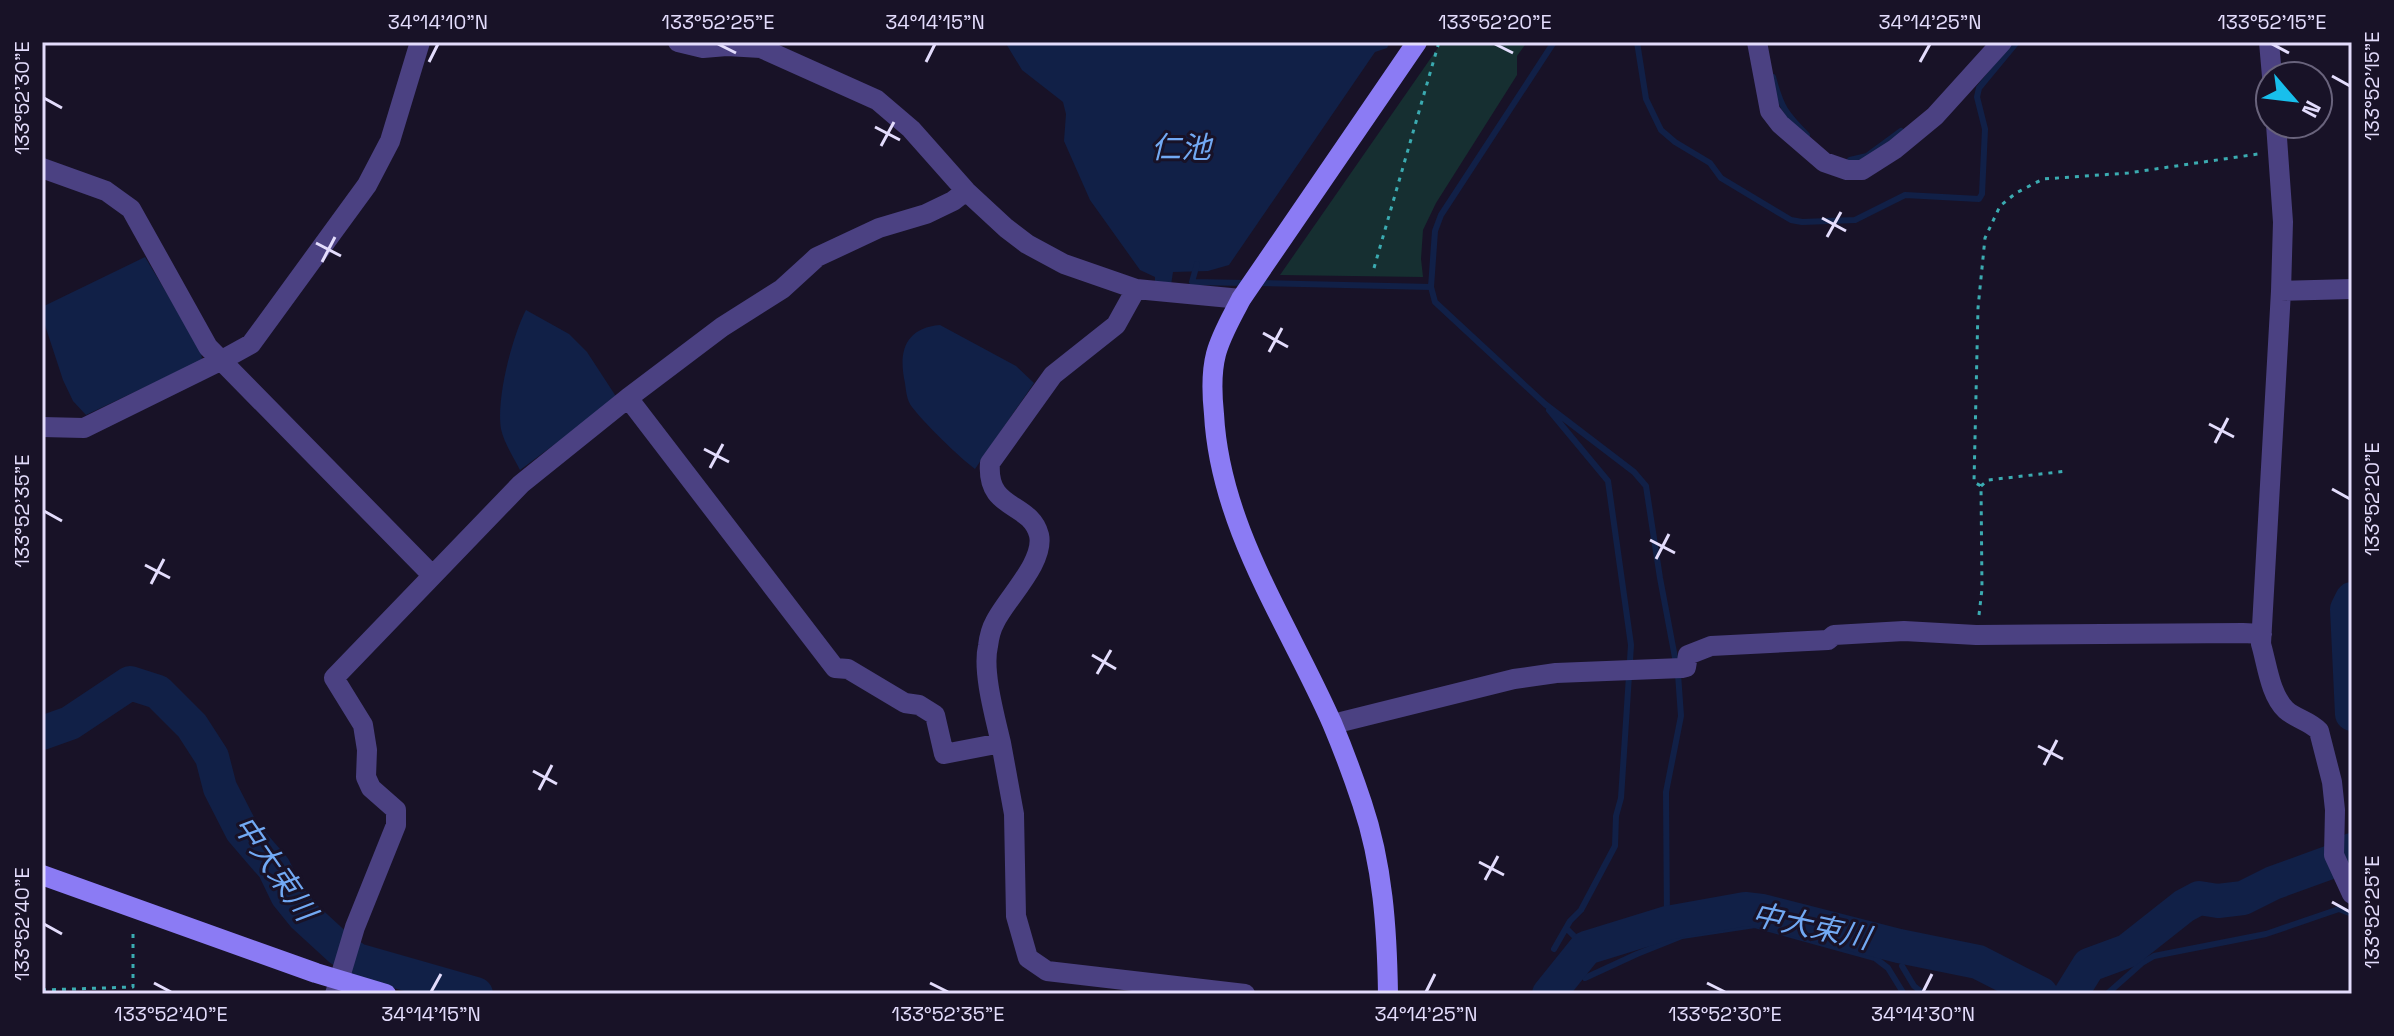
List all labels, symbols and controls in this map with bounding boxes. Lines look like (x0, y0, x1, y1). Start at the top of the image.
text: 34°14'10"N (388, 9, 488, 35)
text: 133°52'25"E (662, 9, 774, 35)
text: 34°14'15"N (885, 9, 985, 35)
text: 133°52'20"E (1438, 9, 1552, 35)
text: 34°14'25"N (1878, 9, 1982, 35)
text: 133°52'15"E (2217, 9, 2327, 35)
text: 133°52'15"E (2359, 31, 2385, 141)
text: 133°52'30"E (9, 41, 35, 155)
north arrow (2254, 60, 2334, 140)
text: N (2296, 96, 2327, 122)
water label: 仁池 (1151, 128, 1214, 167)
text: 133°52'20"E (2359, 442, 2385, 556)
text: 133°52'35"E (9, 455, 35, 567)
water label: 中大束川 (225, 808, 327, 931)
text: 133°52'25"E (2359, 856, 2385, 968)
text: 133°52'40"E (9, 867, 35, 981)
water label: 中大束川 (1748, 894, 1877, 958)
text: 133°52'40"E (114, 1001, 228, 1027)
text: 34°14'15"N (381, 1001, 481, 1027)
text: 133°52'35"E (892, 1001, 1004, 1027)
text: 34°14'25"N (1374, 1001, 1478, 1027)
text: 133°52'30"E (1668, 1001, 1782, 1027)
text: 34°14'30"N (1871, 1001, 1975, 1027)

